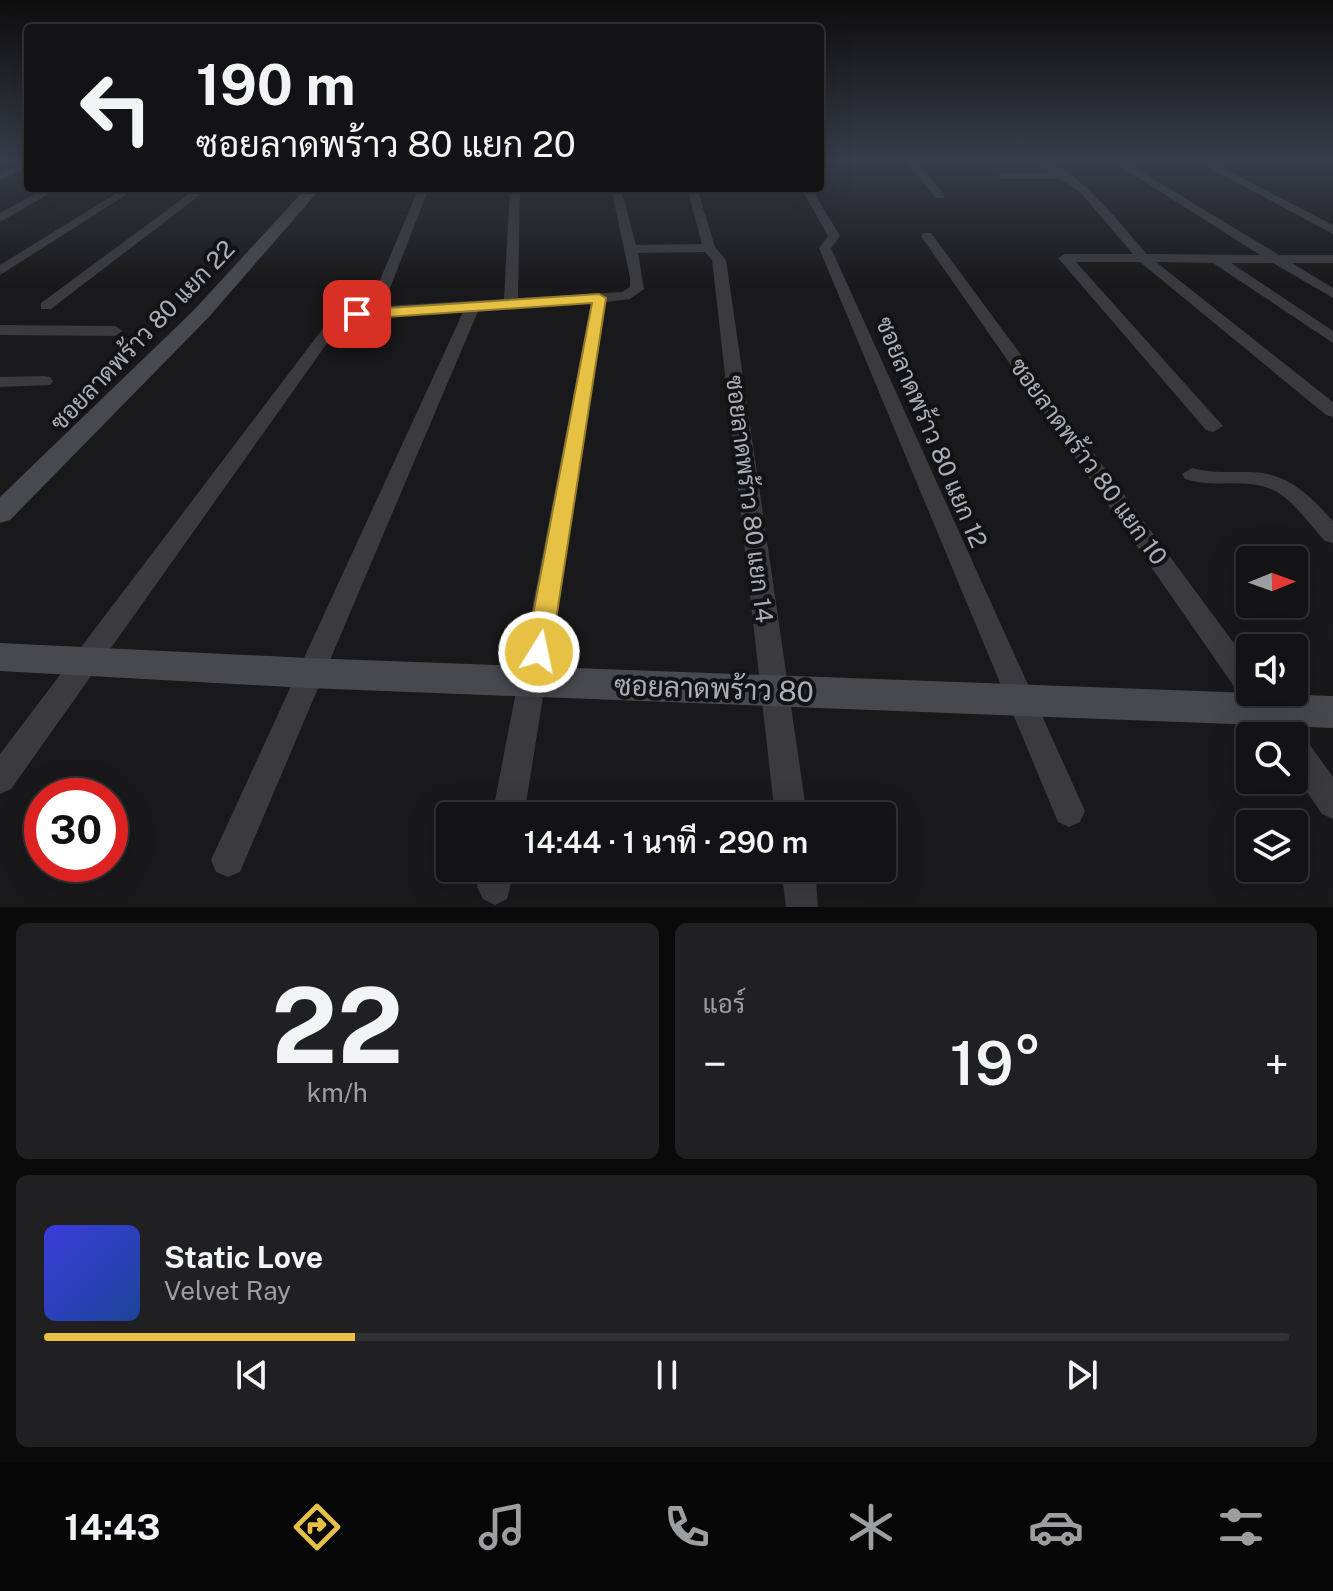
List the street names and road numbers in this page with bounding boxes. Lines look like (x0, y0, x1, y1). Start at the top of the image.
street label: ซอยลาดพร้าว 80 แยก 22 (44, 234, 240, 436)
street label: ซอยลาดพร้าว 80 แยก 12 (871, 312, 993, 552)
street label: ซอยลาดพร้าว 80 แยก 10 (1005, 352, 1173, 570)
street label: ซอยลาดพร้าว 80 แยก 14 (721, 374, 779, 624)
street label: ซอยลาดพร้าว 80 (614, 667, 814, 708)

